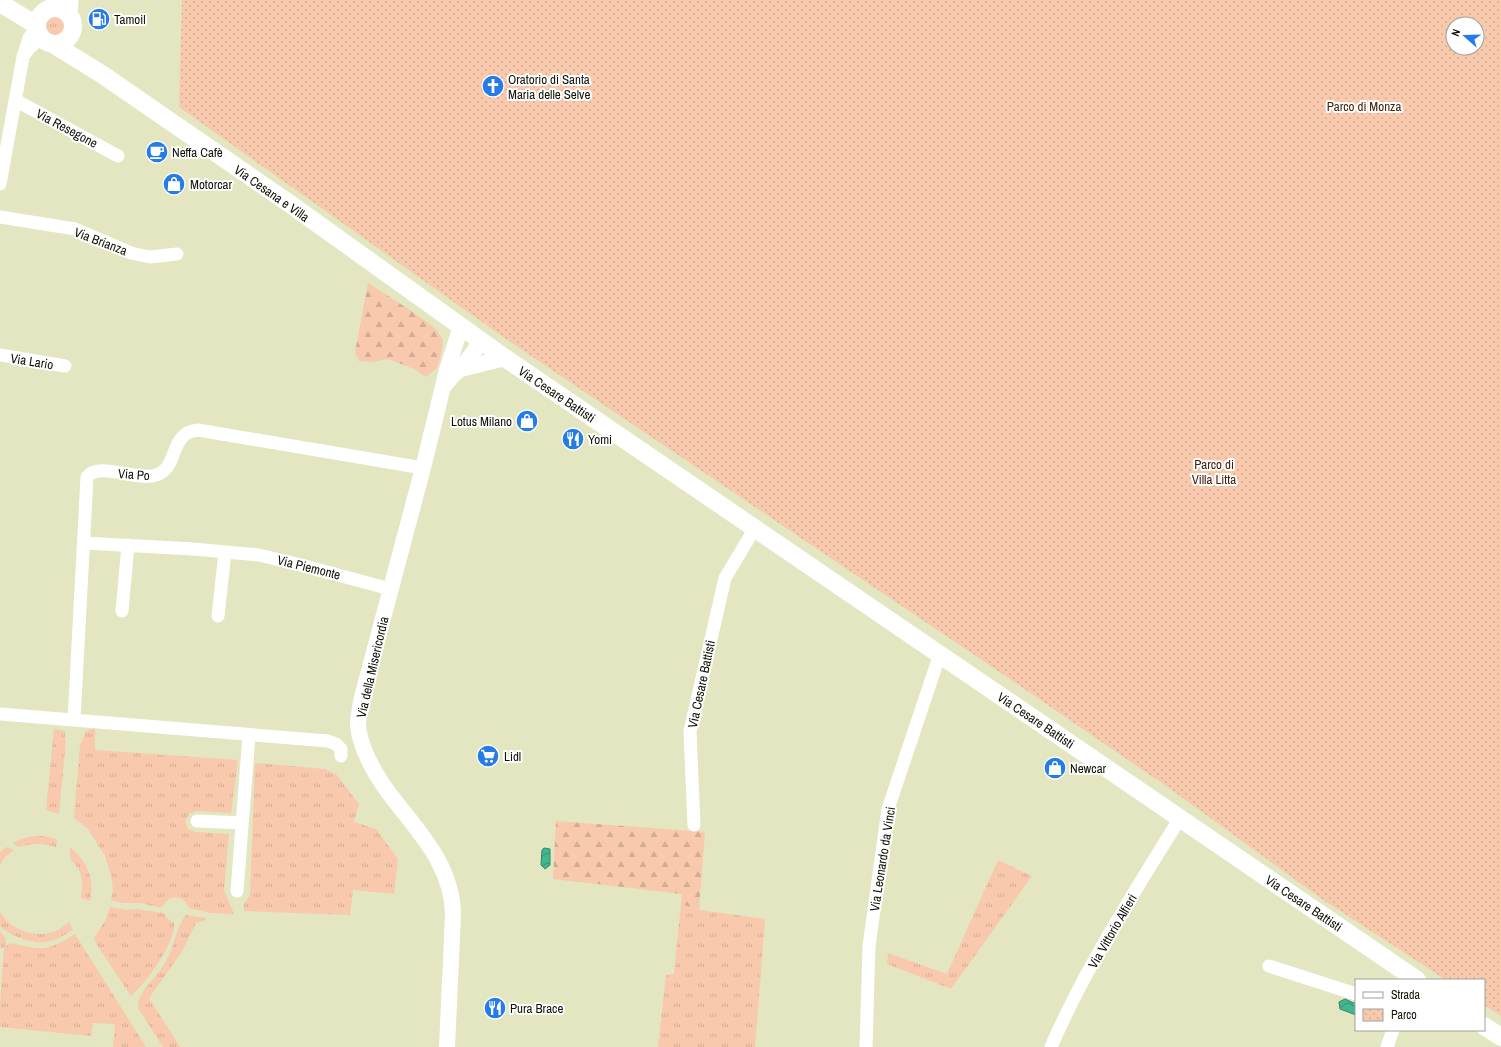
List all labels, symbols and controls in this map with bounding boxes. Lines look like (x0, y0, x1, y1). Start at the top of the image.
fuel station icon: Tamoil (86, 6, 112, 32)
place label: Tamoil (114, 11, 146, 28)
north arrow (1445, 16, 1485, 56)
text: N (1448, 27, 1463, 38)
place label: Oratorio di Santa Maria delle Selve (508, 71, 590, 103)
church icon: Oratorio di Santa Maria delle Selve (480, 73, 506, 99)
park label: Parco di Monza (1327, 98, 1401, 115)
street label: Via Resegone (33, 105, 101, 152)
cafe icon: Neffa Cafè (144, 139, 170, 165)
place label: Neffa Cafè (172, 144, 223, 161)
street label: Via Cesana e Villa (231, 161, 313, 226)
shop icon: Motorcar (161, 171, 187, 197)
place label: Motorcar (190, 176, 233, 193)
street label: Via Brianza (72, 224, 130, 259)
street label: Via Lario (9, 350, 55, 373)
street label: Via Cesare Battisti (515, 362, 599, 426)
shop icon: Lotus Milano (514, 408, 540, 434)
place label: Lotus Milano (451, 413, 512, 430)
restaurant icon: Yomi (560, 426, 586, 452)
place label: Yomi (588, 431, 612, 448)
park label: Parco di Villa Litta (1192, 456, 1236, 488)
street label: Via Po (117, 465, 151, 484)
street label: Via Piemonte (276, 551, 342, 584)
street label: Via della Misericordia (353, 615, 392, 719)
street label: Via Cesare Battisti (684, 639, 719, 730)
street label: Via Cesare Battisti (994, 688, 1078, 752)
supermarket icon: Lidl (475, 743, 501, 769)
place label: Lidl (504, 748, 521, 765)
shop icon: Newcar (1042, 755, 1068, 781)
place label: Newcar (1070, 760, 1107, 777)
street label: Via Leonardo da Vinci (866, 806, 899, 913)
street label: Via Cesare Battisti (1262, 871, 1346, 935)
street label: Via Vittorio Alfieri (1084, 891, 1141, 972)
legend (1355, 979, 1485, 1031)
text: Strada (1391, 987, 1421, 1003)
restaurant icon: Pura Brace (482, 995, 508, 1021)
place label: Pura Brace (510, 1000, 563, 1017)
text: Parco (1391, 1007, 1417, 1023)

